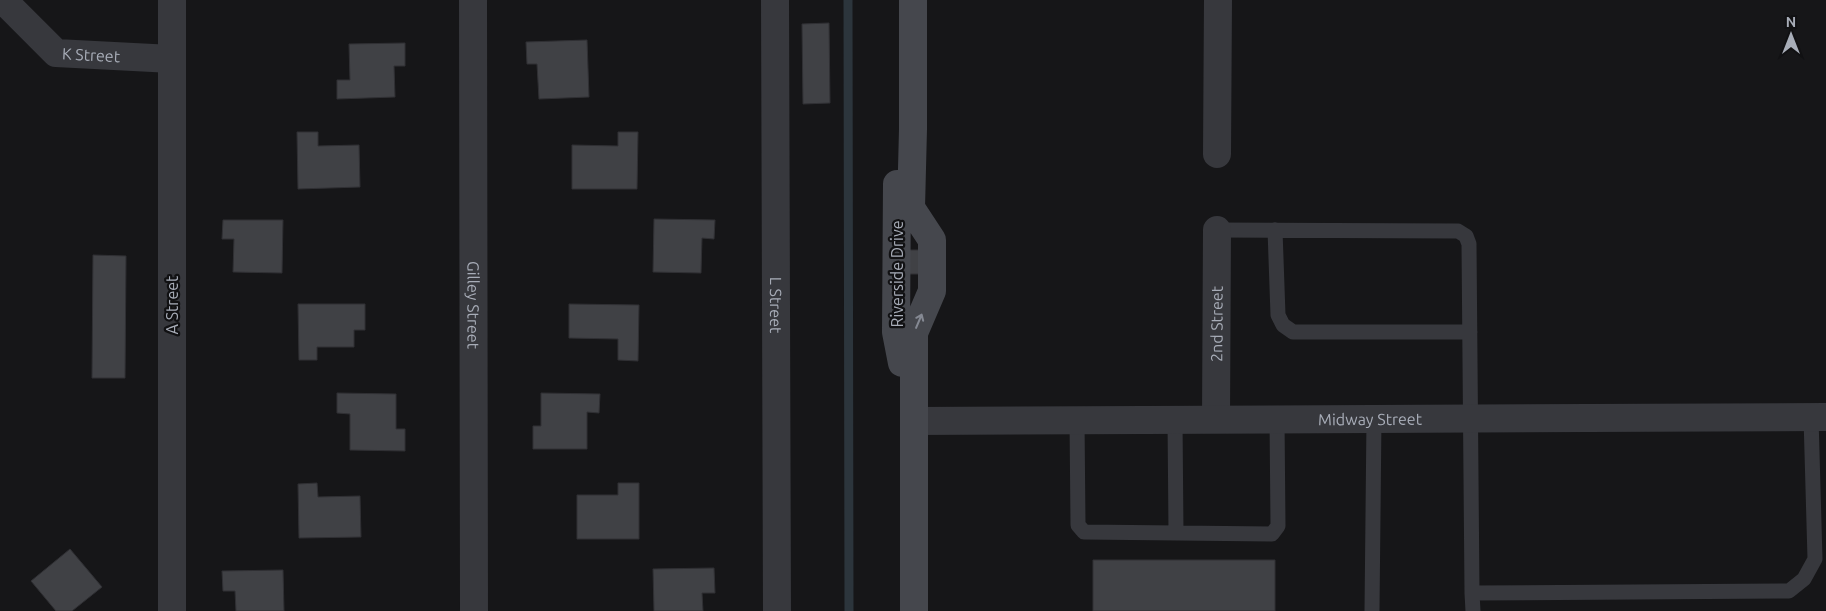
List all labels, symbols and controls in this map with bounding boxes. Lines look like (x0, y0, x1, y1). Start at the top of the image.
north arrow (1766, 10, 1816, 60)
text: N (1786, 14, 1796, 30)
street label: K Street (61, 44, 121, 65)
street label: Riverside Drive (888, 220, 906, 328)
street label: Gilley Street (464, 261, 483, 350)
street label: A Street (163, 275, 181, 334)
street label: L Street (767, 277, 785, 334)
street label: 2nd Street (1207, 285, 1226, 362)
one-way arrow (916, 313, 925, 328)
street label: Midway Street (1318, 410, 1423, 428)

